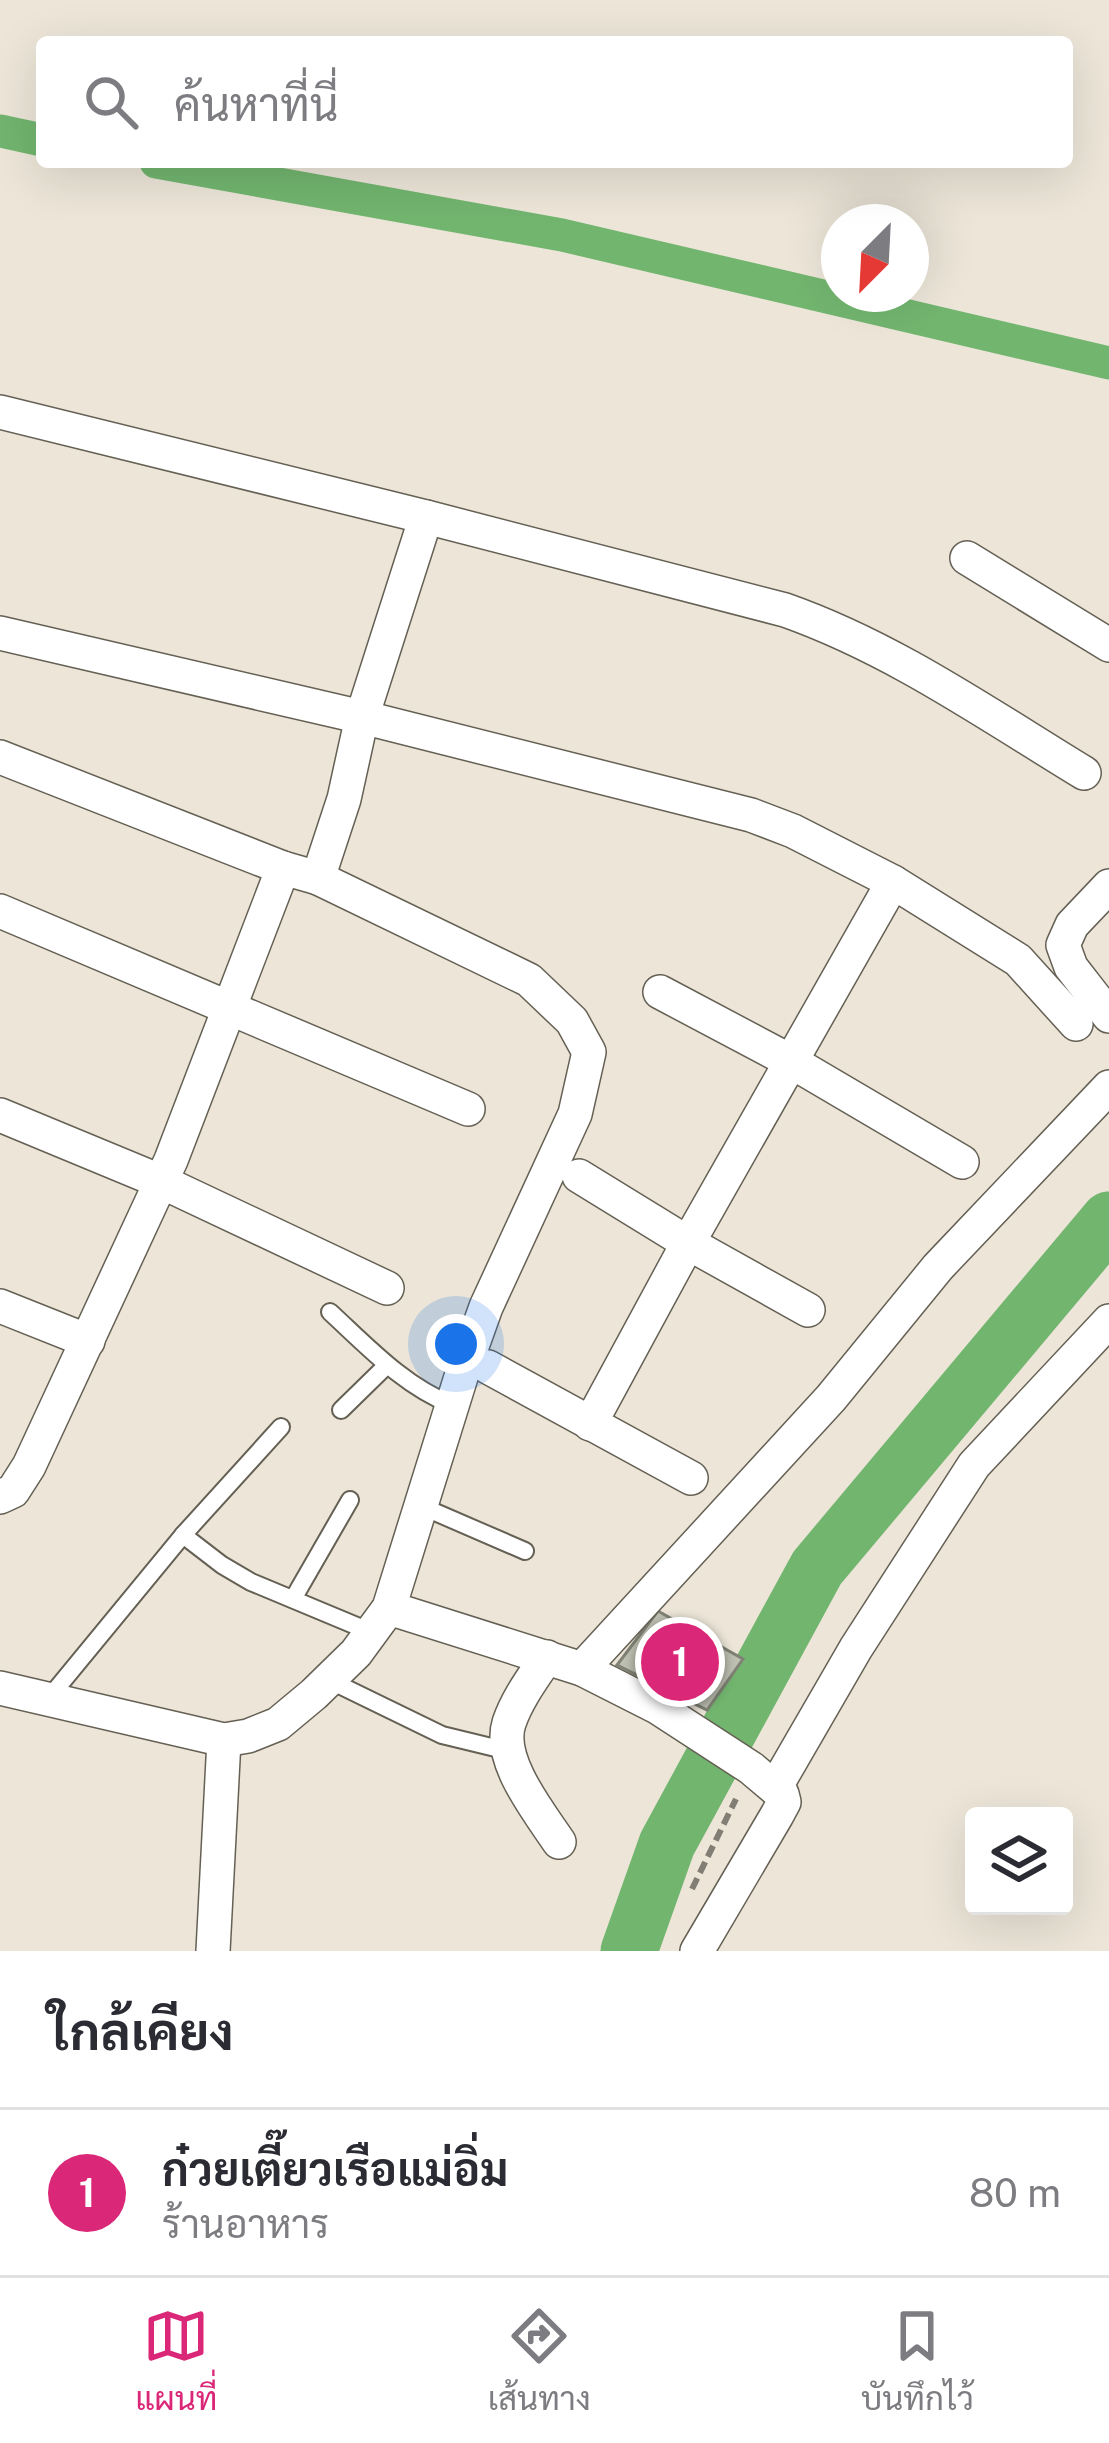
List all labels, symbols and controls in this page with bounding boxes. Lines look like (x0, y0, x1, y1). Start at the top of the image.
search box (36, 36, 1073, 168)
icon: search (78, 69, 144, 135)
text: ค้นหาที่นี่ (174, 78, 338, 131)
north arrow (821, 204, 929, 312)
your location (426, 1314, 486, 1374)
pin: 1 (641, 1617, 719, 1707)
map controls (965, 1807, 1073, 1915)
button: layers (965, 1807, 1073, 1915)
text: ใกล้เคียง (48, 2002, 234, 2061)
text: ก๋วยเตี๊ยวเรือแม่อิ่ม (162, 2143, 508, 2196)
text: 1 (79, 2170, 95, 2216)
text: 80 m (969, 2170, 1061, 2216)
text: ร้านอาหาร (162, 2201, 329, 2247)
tab: แผนที่ (135, 2303, 217, 2418)
tab: เส้นทาง (488, 2303, 591, 2418)
tab: บันทึกไว้ (861, 2303, 974, 2418)

